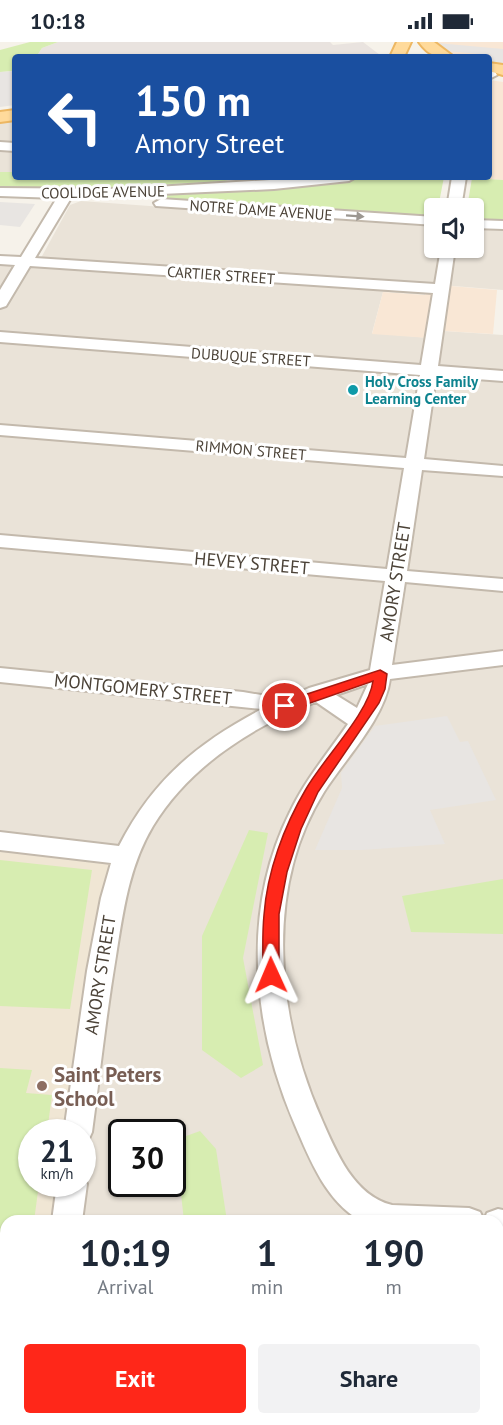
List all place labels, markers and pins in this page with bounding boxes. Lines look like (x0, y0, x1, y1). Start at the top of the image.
place label: Holy Cross Family Learning Center (365, 372, 479, 408)
marker: Holy Cross Family Learning Center (346, 383, 360, 397)
pin (259, 680, 310, 731)
place label: Saint Peters School (54, 1061, 161, 1112)
marker: Saint Peters School (35, 1079, 49, 1093)

